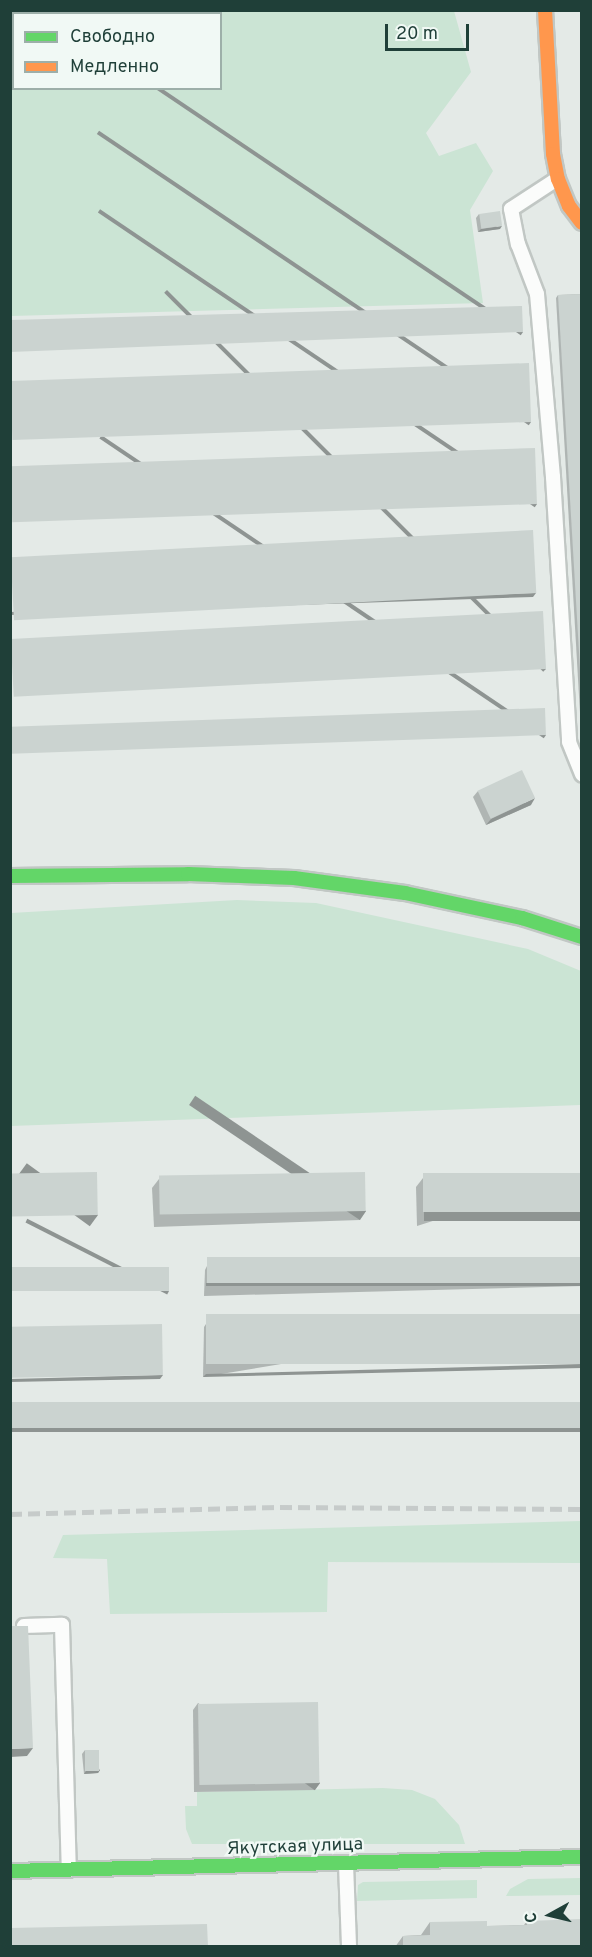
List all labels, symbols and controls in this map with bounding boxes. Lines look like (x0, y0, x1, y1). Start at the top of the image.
legend (12, 12, 222, 90)
scale bar (388, 12, 472, 50)
text: 20 m (396, 23, 438, 46)
text: Свободно (70, 26, 155, 49)
text: Медленно (70, 56, 159, 79)
street label: Якутская улица (227, 1835, 363, 1861)
north arrow (520, 1885, 580, 1945)
text: С (522, 1911, 543, 1924)

